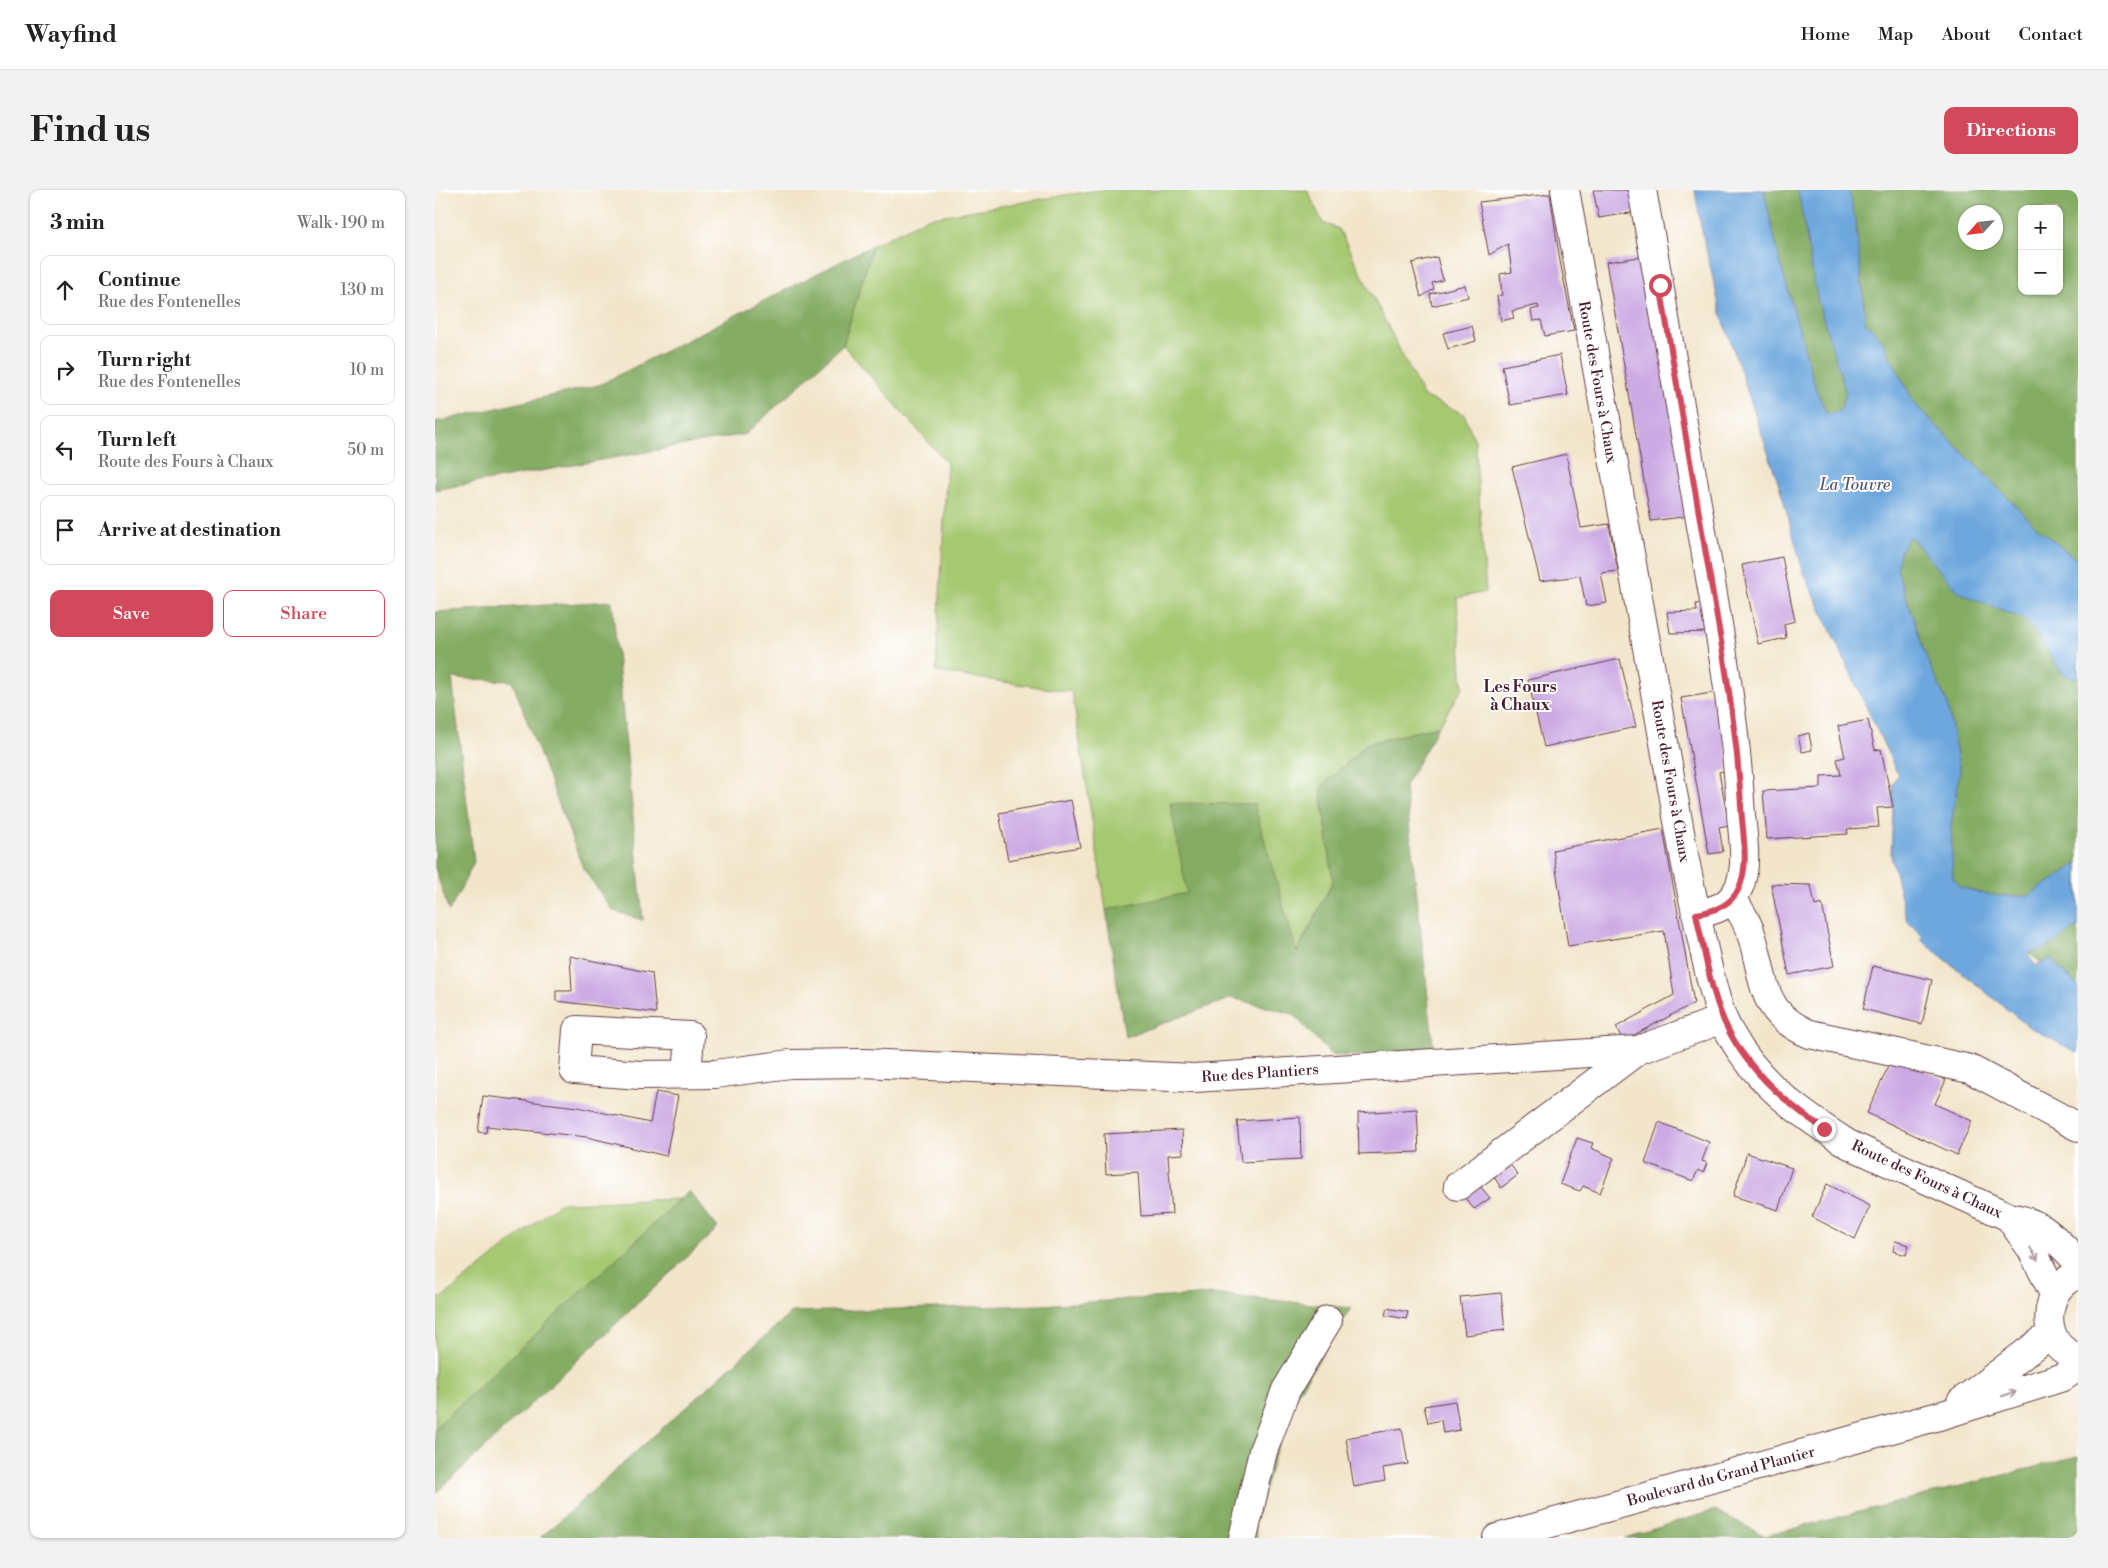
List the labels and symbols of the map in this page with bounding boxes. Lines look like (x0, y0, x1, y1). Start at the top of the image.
north arrow (1958, 205, 2003, 250)
route start (1649, 274, 1672, 297)
street label: Route des Fours à Chaux (1574, 299, 1621, 465)
water label: La Touvre (1819, 475, 1891, 495)
district label: Les Fours à Chaux (1483, 677, 1557, 715)
street label: Route des Fours à Chaux (1647, 698, 1694, 864)
street label: Rue des Plantiers (1201, 1060, 1319, 1087)
route end (1813, 1118, 1836, 1141)
street label: Route des Fours à Chaux (1848, 1136, 2006, 1223)
one-way arrow (2029, 1246, 2039, 1260)
one-way arrow (2001, 1388, 2017, 1398)
street label: Boulevard du Grand Plantier (1624, 1442, 1818, 1511)

